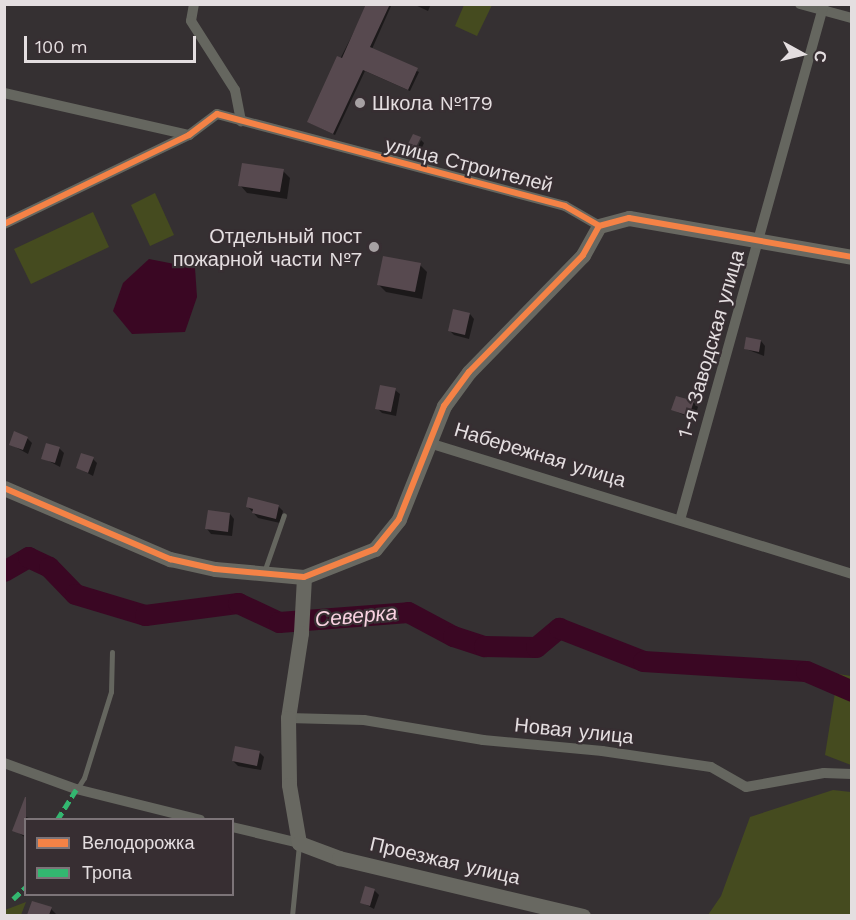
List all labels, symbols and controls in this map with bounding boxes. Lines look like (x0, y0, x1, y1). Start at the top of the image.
scale bar (27, 24, 200, 62)
north arrow (772, 24, 832, 84)
text: 100 m (35, 36, 88, 57)
text: С (810, 50, 831, 64)
place label: Школа №179 (372, 91, 493, 115)
marker: Школа №179 (353, 96, 367, 110)
street label: улица Строителей (383, 133, 555, 197)
place label: Отдельный пост пожарной части №7 (173, 224, 362, 271)
marker: Отдельный пост пожарной части №7 (367, 240, 381, 254)
street label: 1-я Заводская улица (673, 247, 749, 441)
street label: Набережная улица (451, 417, 629, 493)
water label: Северка (314, 600, 398, 632)
street label: Новая улица (513, 713, 635, 749)
legend (24, 818, 234, 896)
text: Велодорожка (82, 832, 194, 853)
street label: Проезжая улица (367, 832, 523, 890)
text: Тропа (82, 862, 132, 883)

